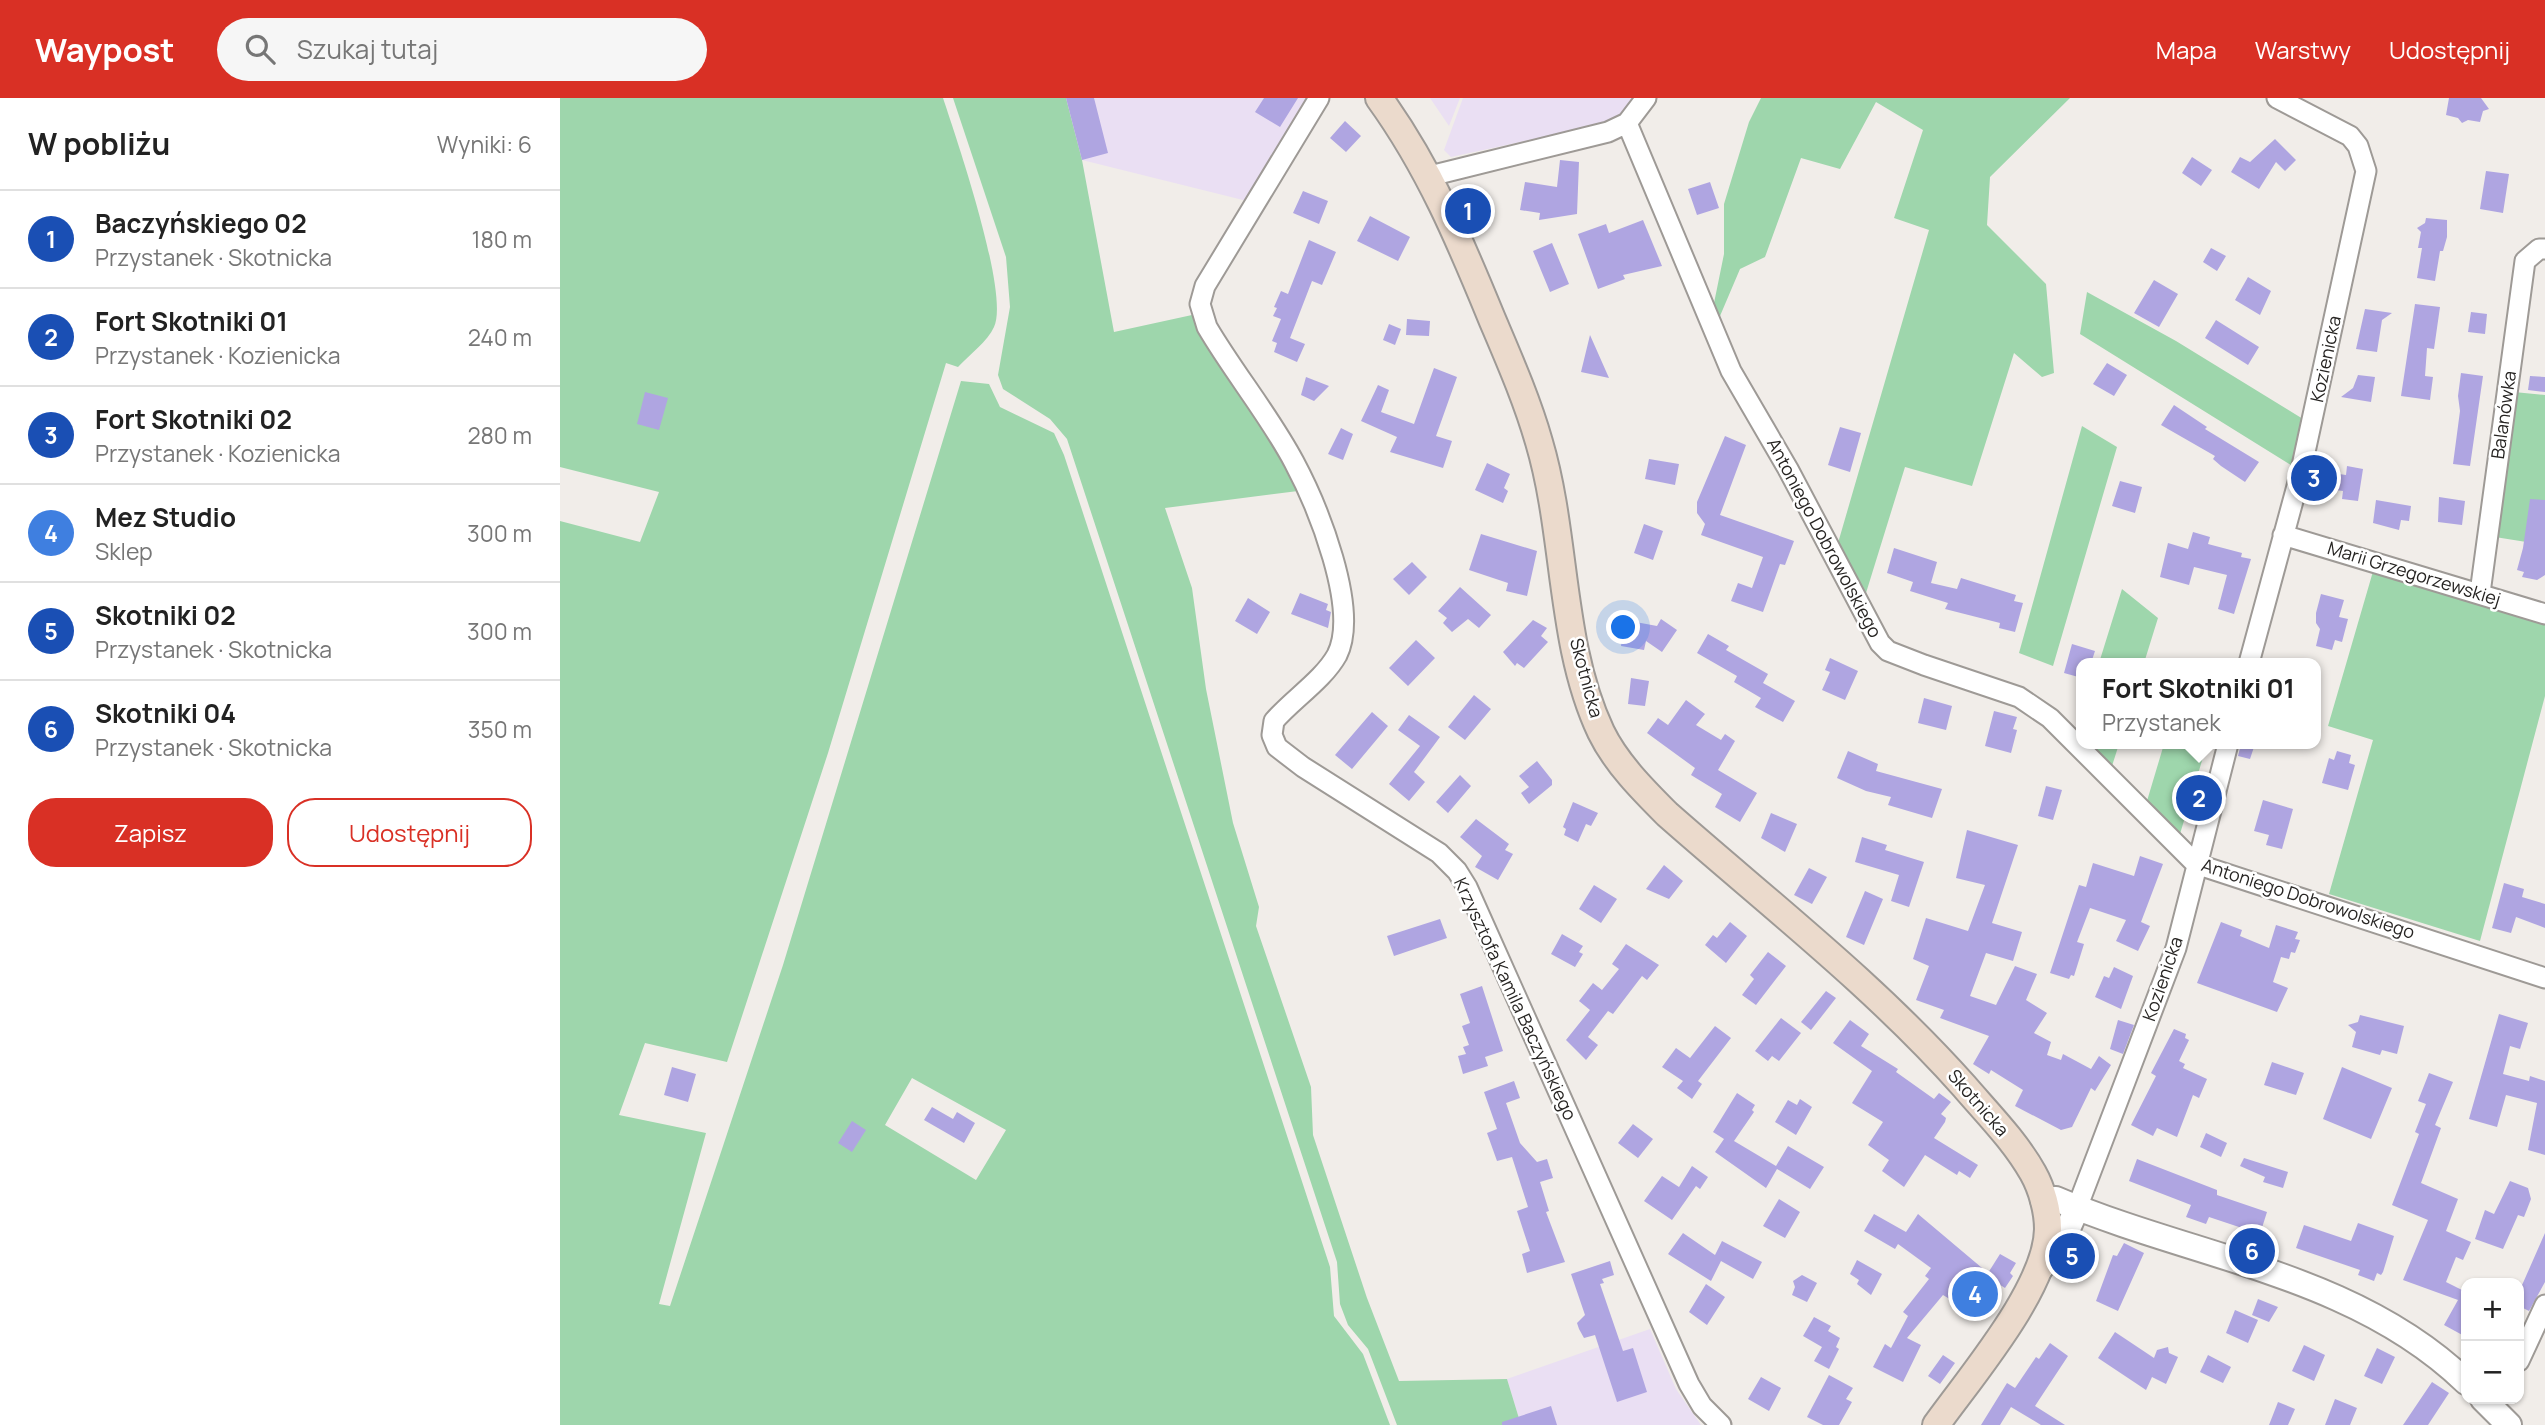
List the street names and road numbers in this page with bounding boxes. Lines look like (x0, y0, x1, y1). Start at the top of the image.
street label: Kozienicka (2304, 313, 2346, 404)
street label: Balanówka (2485, 369, 2521, 461)
street label: Antoniego Dobrowolskiego (1762, 434, 1888, 641)
street label: Marii Grzegorzewskiej (2325, 535, 2504, 611)
street label: Skotnicka (1565, 635, 1609, 720)
street label: Antoniego Dobrowolskiego (2199, 852, 2418, 944)
street label: Krzysztofa Kamila Baczyńskiego (1449, 873, 1583, 1124)
street label: Kozienicka (2136, 933, 2188, 1024)
street label: Skotnicka (1943, 1064, 2015, 1141)

